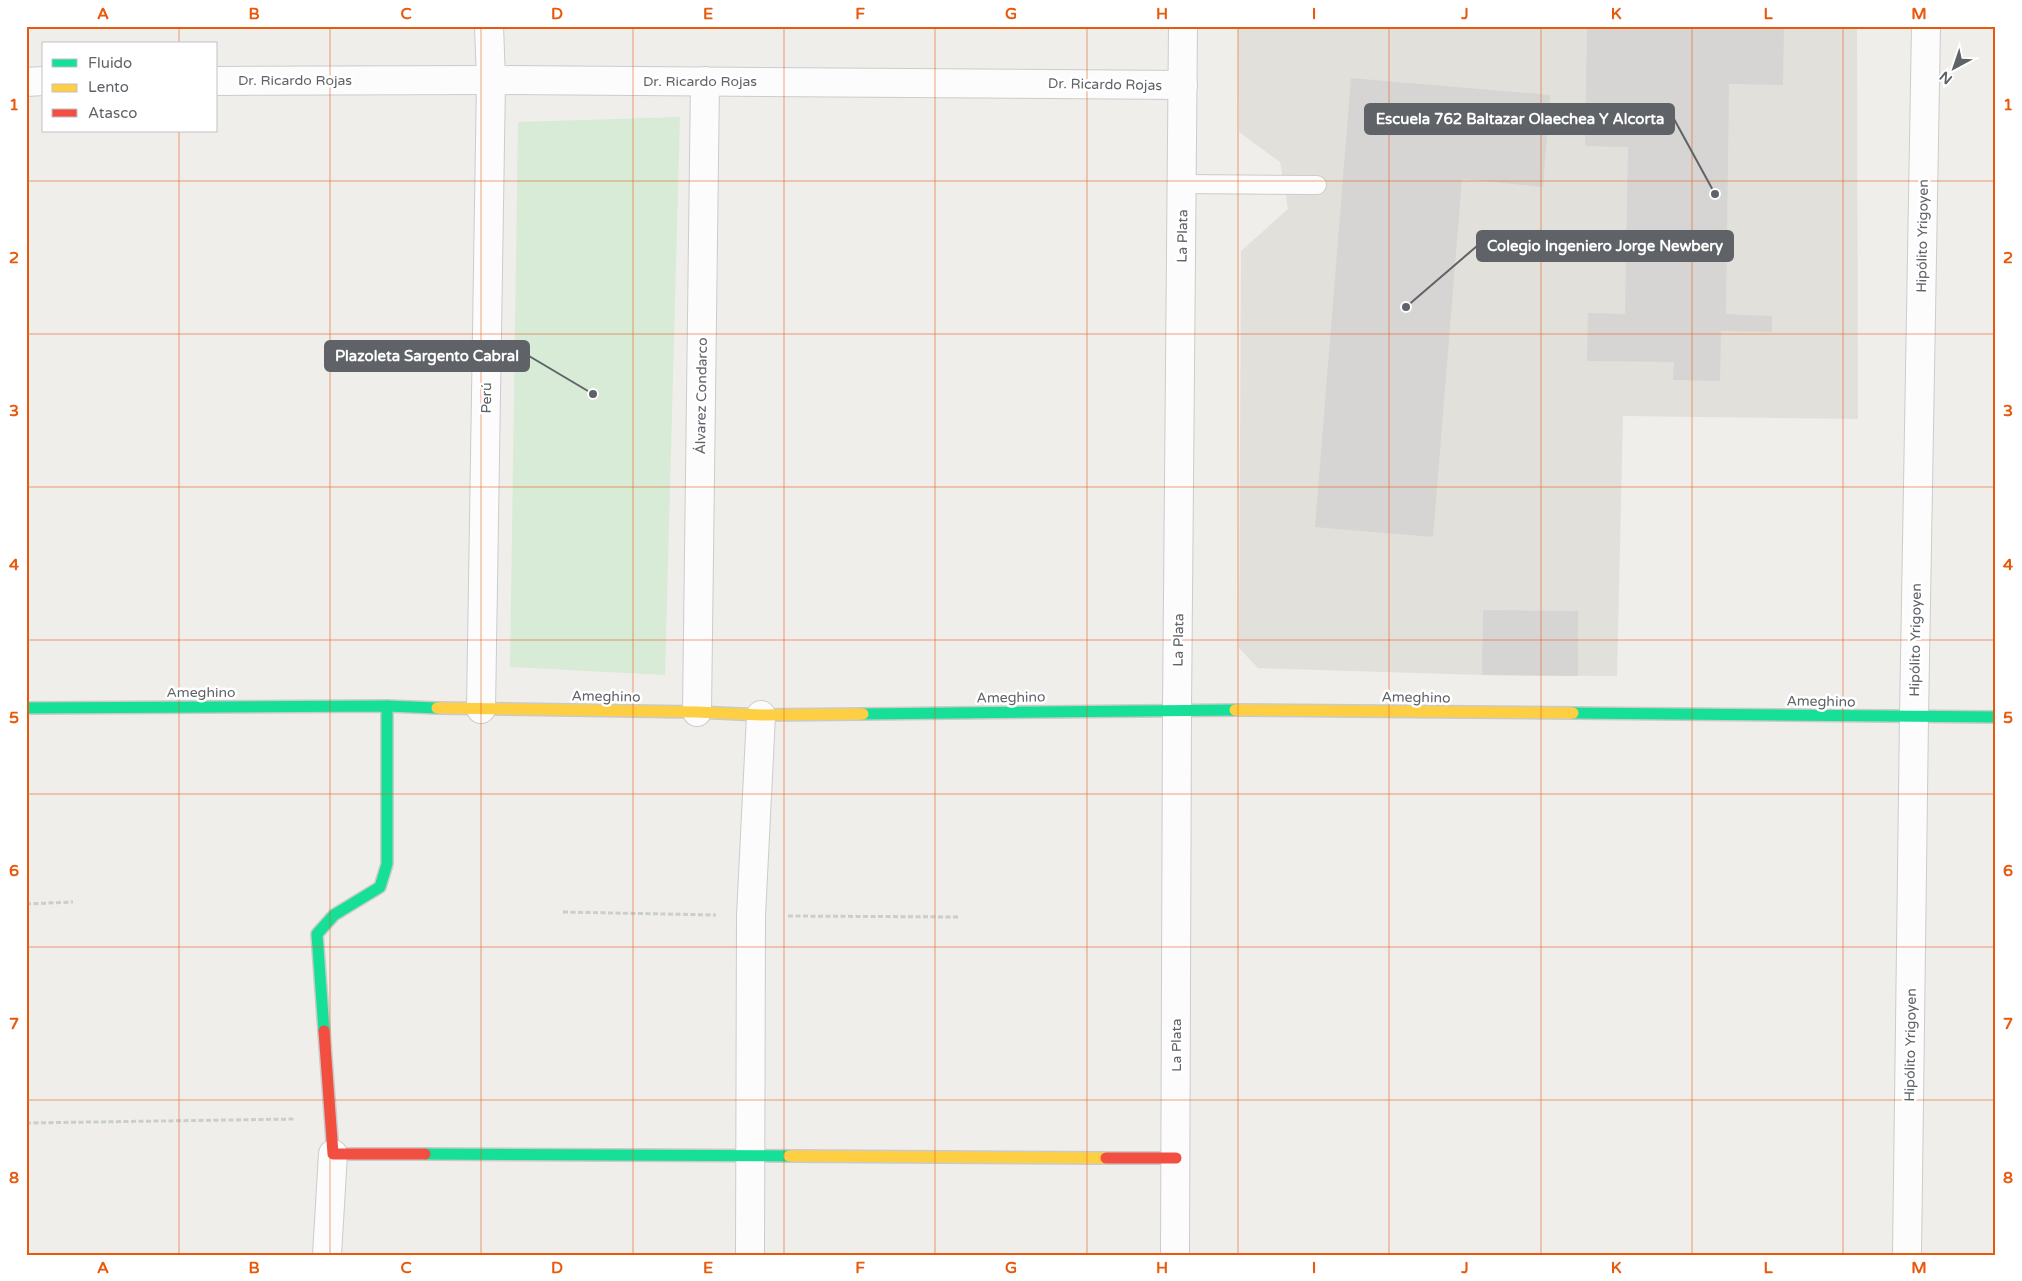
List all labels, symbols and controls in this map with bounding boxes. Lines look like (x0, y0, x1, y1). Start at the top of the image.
text: A (97, 4, 109, 24)
text: B (248, 4, 260, 24)
text: C (400, 4, 412, 24)
text: D (551, 4, 563, 24)
text: E (703, 4, 713, 24)
text: F (855, 4, 865, 24)
text: G (1005, 4, 1017, 24)
text: H (1156, 4, 1168, 24)
text: I (1312, 4, 1316, 24)
text: J (1460, 4, 1469, 24)
text: K (1611, 4, 1622, 24)
text: L (1763, 4, 1773, 24)
text: M (1911, 4, 1927, 24)
legend (42, 42, 218, 132)
north arrow (1930, 42, 1980, 92)
text: Fluido (88, 54, 132, 72)
text: N (1936, 67, 1956, 88)
street label: Dr. Ricardo Rojas (238, 72, 352, 89)
street label: Dr. Ricardo Rojas (643, 73, 757, 90)
street label: Dr. Ricardo Rojas (1048, 75, 1162, 94)
text: Lento (88, 78, 129, 96)
text: 1 (9, 95, 19, 115)
text: 1 (2003, 95, 2013, 115)
text: Atasco (88, 104, 137, 122)
callout: Escuela 762 Baltazar Olaechea Y Alcorta (1365, 104, 1674, 134)
text: Escuela 762 Baltazar Olaechea Y Alcorta (1376, 110, 1664, 128)
street label: Hipólito Yrigoyen (1913, 179, 1932, 293)
street label: La Plata (1174, 209, 1191, 263)
callout: Colegio Ingeniero Jorge Newbery (1477, 231, 1733, 261)
text: Colegio Ingeniero Jorge Newbery (1487, 237, 1723, 256)
text: 2 (9, 248, 19, 268)
text: 2 (2003, 248, 2013, 268)
street label: Álvarez Condarco (692, 337, 711, 455)
callout: Plazoleta Sargento Cabral (325, 341, 529, 371)
text: Plazoleta Sargento Cabral (335, 347, 519, 366)
street label: Perú (478, 382, 495, 414)
text: 3 (9, 401, 19, 421)
text: 3 (2003, 401, 2013, 421)
text: 4 (9, 555, 19, 575)
text: 4 (2003, 555, 2013, 575)
street label: Hipólito Yrigoyen (1906, 583, 1925, 697)
street label: La Plata (1170, 613, 1187, 667)
street label: Ameghino (166, 684, 236, 701)
street label: Ameghino (571, 687, 641, 706)
street label: Ameghino (976, 688, 1046, 707)
street label: Ameghino (1381, 688, 1451, 707)
street label: Ameghino (1786, 692, 1856, 711)
text: 5 (9, 708, 19, 728)
text: 5 (2003, 708, 2013, 728)
text: 6 (9, 861, 19, 881)
text: 6 (2003, 861, 2013, 881)
street label: Hipólito Yrigoyen (1901, 988, 1920, 1102)
text: 7 (9, 1014, 19, 1034)
text: 7 (2003, 1014, 2013, 1034)
street label: La Plata (1168, 1018, 1185, 1072)
text: 8 (9, 1168, 19, 1188)
text: 8 (2003, 1168, 2013, 1188)
text: A (97, 1258, 109, 1278)
text: B (248, 1258, 260, 1278)
text: C (400, 1258, 412, 1278)
text: D (551, 1258, 563, 1278)
text: E (703, 1258, 713, 1278)
text: F (855, 1258, 865, 1278)
text: G (1005, 1258, 1017, 1278)
text: H (1156, 1258, 1168, 1278)
text: I (1312, 1258, 1316, 1278)
text: J (1460, 1258, 1469, 1278)
text: K (1611, 1258, 1622, 1278)
text: L (1763, 1258, 1773, 1278)
text: M (1911, 1258, 1927, 1278)

